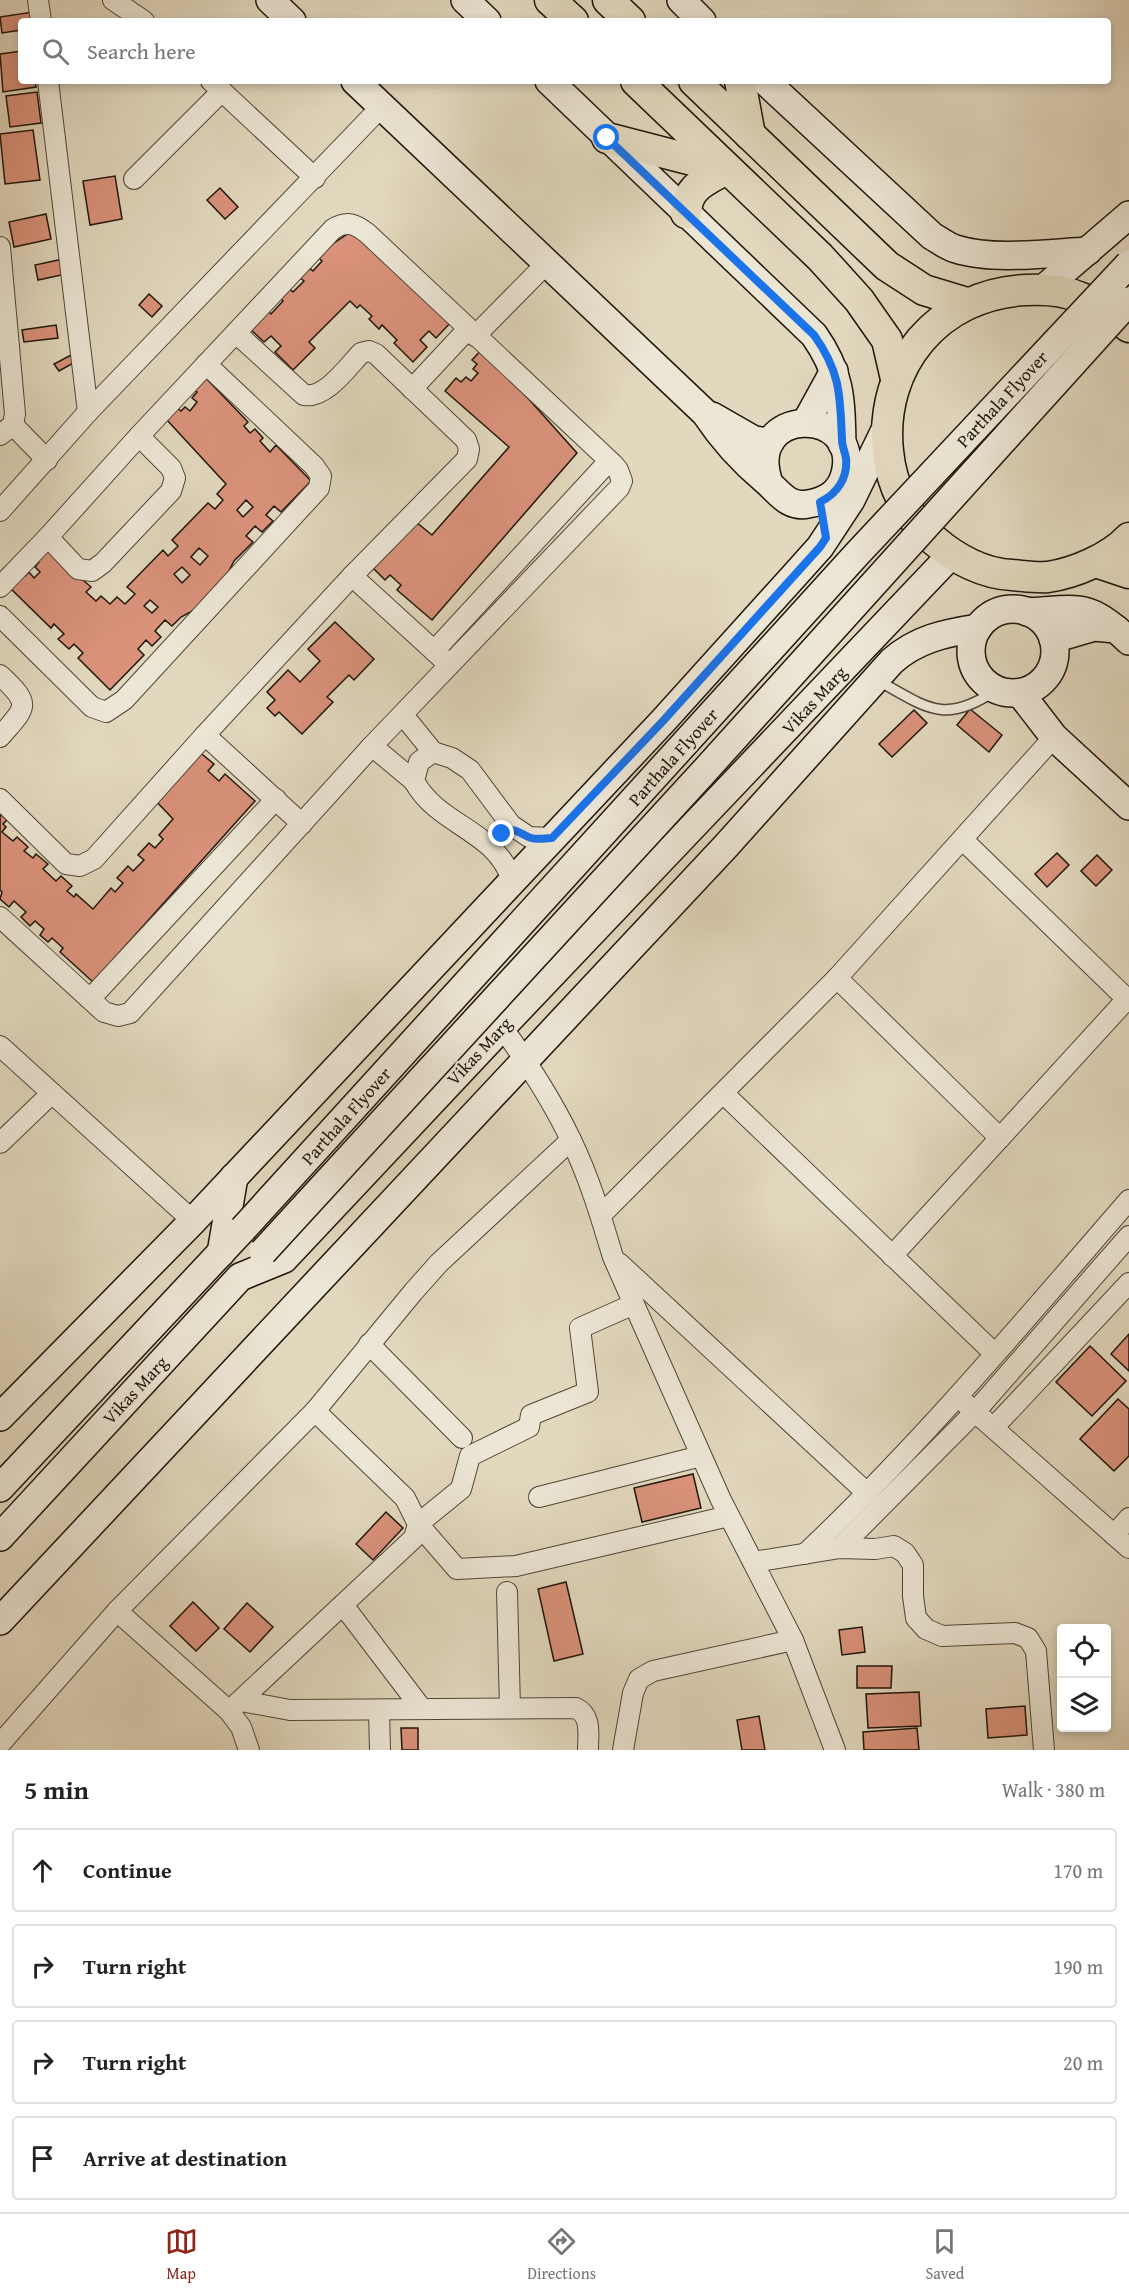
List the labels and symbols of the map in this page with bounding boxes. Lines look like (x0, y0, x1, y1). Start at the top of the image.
route start (593, 124, 619, 150)
street label: Parthala Flyover (950, 344, 1054, 453)
street label: Vikas Marg (775, 660, 853, 740)
street label: Parthala Flyover (622, 702, 725, 812)
route end (488, 820, 514, 846)
street label: Vikas Marg (440, 1011, 518, 1091)
street label: Parthala Flyover (295, 1061, 398, 1171)
street label: Vikas Marg (96, 1350, 174, 1430)

